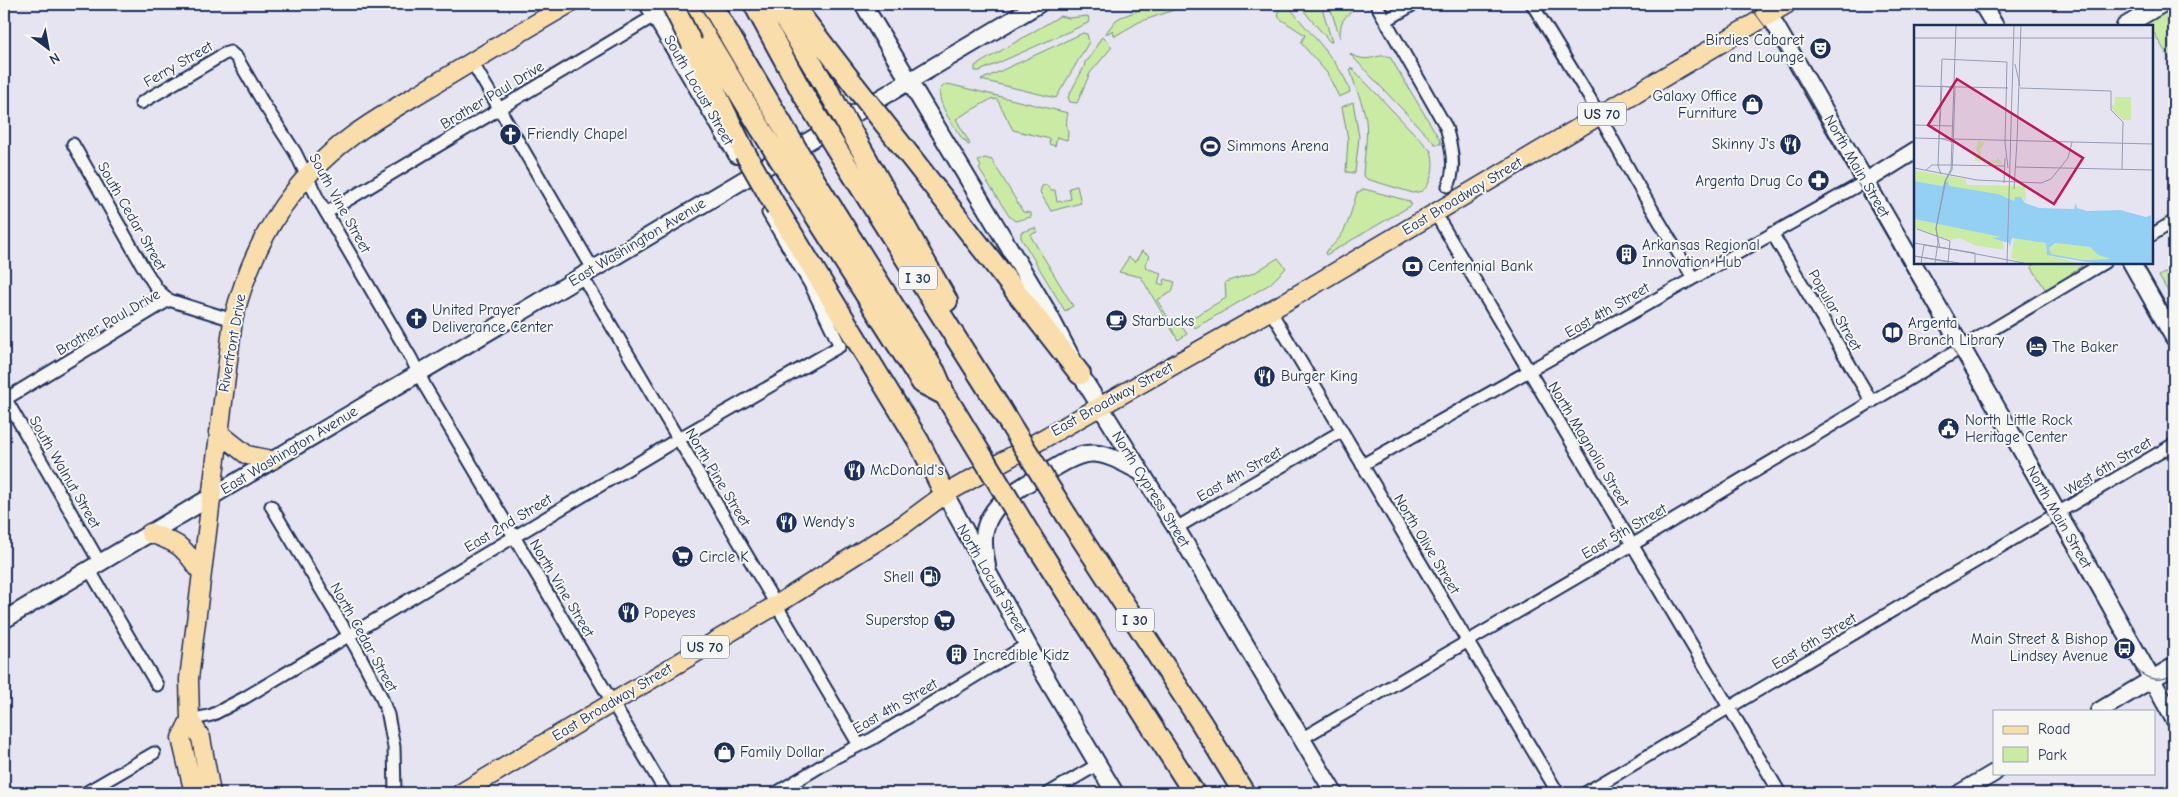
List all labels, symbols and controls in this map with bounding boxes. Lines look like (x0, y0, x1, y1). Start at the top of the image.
north arrow (22, 22, 72, 72)
inset map (1914, 25, 2153, 264)
place label: Birdies Cabaret and Lounge (1705, 31, 1805, 66)
street label: South Locust Street (660, 32, 738, 149)
street label: Ferry Street (140, 37, 216, 91)
theatre icon: Birdies Cabaret and Lounge (1808, 37, 1832, 61)
text: N (46, 49, 63, 68)
street label: Brother Paul Drive (437, 57, 547, 133)
place label: Galaxy Office Furniture (1653, 87, 1737, 122)
shop icon: Galaxy Office Furniture (1741, 93, 1765, 117)
road number: US 70 (1578, 102, 1626, 126)
street label: North Main Street (1820, 111, 1894, 221)
church icon: Friendly Chapel (499, 122, 523, 146)
place label: Friendly Chapel (527, 125, 628, 143)
restaurant icon: Skinny J's (1779, 132, 1803, 156)
sports icon: Simmons Arena (1199, 134, 1223, 158)
place label: Skinny J's (1712, 135, 1775, 153)
place label: Simmons Arena (1227, 137, 1329, 155)
street label: South Vine Street (305, 150, 375, 257)
street label: East Broadway Street (1399, 153, 1526, 239)
street label: South Cedar Street (94, 159, 171, 274)
pharmacy icon: Argenta Drug Co (1807, 169, 1831, 193)
place label: Argenta Drug Co (1695, 172, 1803, 190)
street label: East Washington Avenue (565, 194, 709, 290)
place label: Arkansas Regional Innovation Hub (1642, 236, 1760, 271)
building icon: Arkansas Regional Innovation Hub (1614, 242, 1638, 266)
bank icon: Centennial Bank (1400, 254, 1424, 278)
place label: Centennial Bank (1428, 257, 1534, 275)
road number: I 30 (899, 266, 937, 290)
street label: Popular Street (1804, 266, 1866, 354)
street label: East 4th Street (1562, 278, 1653, 341)
street label: Brother Paul Drive (53, 285, 164, 359)
street label: Riverfront Drive (214, 292, 250, 394)
place label: United Prayer Deliverance Center (432, 301, 553, 336)
church icon: United Prayer Deliverance Center (404, 307, 428, 331)
cafe icon: Starbucks (1104, 309, 1128, 333)
place label: Starbucks (1132, 312, 1194, 330)
place label: Argenta Branch Library (1908, 314, 2005, 349)
library icon: Argenta Branch Library (1880, 320, 1904, 344)
hotel icon: The Baker (2024, 335, 2048, 359)
place label: The Baker (2052, 338, 2118, 356)
street label: East Broadway Street (1048, 358, 1177, 440)
restaurant icon: Burger King (1253, 364, 1277, 388)
place label: Burger King (1281, 367, 1358, 385)
street label: North Magnolia Street (1545, 378, 1634, 510)
street label: East Washington Avenue (217, 402, 361, 498)
place label: North Little Rock Heritage Center (1965, 411, 2073, 446)
street label: South Walnut Street (25, 412, 105, 532)
public building icon: North Little Rock Heritage Center (1937, 417, 1961, 441)
street label: North Pine Street (682, 425, 755, 530)
street label: North Cypress Street (1108, 428, 1194, 551)
street label: West 6th Street (2061, 433, 2155, 499)
street label: East 4th Street (1194, 442, 1285, 505)
restaurant icon: McDonald's (842, 458, 866, 482)
place label: McDonald's (870, 461, 944, 479)
street label: North Main Street (2022, 462, 2096, 572)
street label: East 2nd Street (461, 489, 556, 556)
street label: North Olive Street (1390, 491, 1464, 598)
street label: East 5th Street (1578, 499, 1670, 563)
restaurant icon: Wendy's (775, 510, 799, 534)
place label: Wendy's (803, 513, 855, 531)
street label: North Locust Street (953, 521, 1031, 638)
street label: North Vine Street (526, 536, 599, 641)
supermarket icon: Circle K (671, 545, 695, 569)
place label: Circle K (699, 548, 749, 566)
fuel station icon: Shell (918, 565, 942, 589)
place label: Shell (884, 568, 914, 586)
street label: North Cedar Street (327, 579, 402, 695)
restaurant icon: Popeyes (616, 601, 640, 625)
place label: Popeyes (644, 604, 695, 622)
supermarket icon: Superstop (933, 608, 957, 632)
road number: I 30 (1116, 608, 1154, 632)
street label: East 6th Street (1768, 608, 1860, 673)
place label: Superstop (866, 611, 929, 629)
place label: Main Street & Bishop Lindsey Avenue (1971, 630, 2108, 665)
road number: US 70 (681, 636, 729, 659)
bus stop icon: Main Street & Bishop Lindsey Avenue (2112, 636, 2136, 660)
building icon: Incredible Kidz (945, 643, 969, 667)
place label: Incredible Kidz (973, 646, 1070, 664)
street label: East Broadway Street (549, 659, 676, 745)
street label: East 4th Street (850, 674, 941, 737)
legend (1993, 710, 2156, 774)
text: Road (2038, 720, 2070, 738)
shop icon: Family Dollar (712, 740, 736, 764)
place label: Family Dollar (740, 743, 824, 761)
text: Park (2038, 746, 2067, 764)

